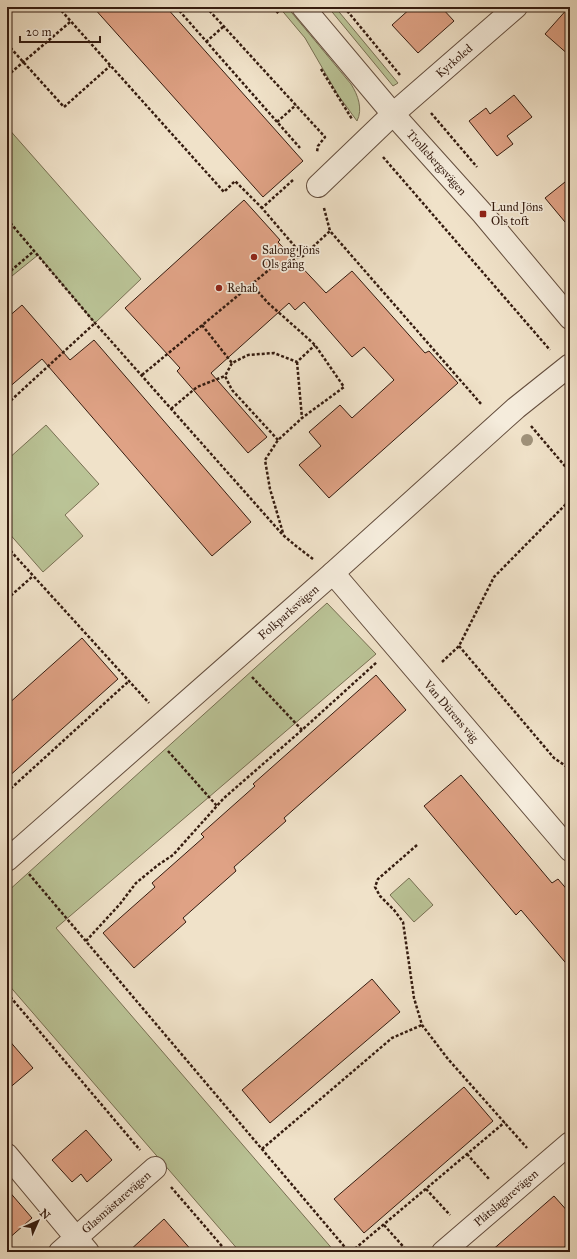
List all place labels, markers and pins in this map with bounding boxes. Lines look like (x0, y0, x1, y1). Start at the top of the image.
place label: Lund Jöns Ols toft (491, 200, 543, 228)
marker: Lund Jöns Ols toft (478, 209, 488, 219)
place label: Salong Jöns Ols gång (262, 243, 320, 272)
marker: Salong Jöns Ols gång (249, 252, 259, 262)
place label: Rehab (227, 281, 258, 295)
marker: Rehab (214, 283, 224, 293)

